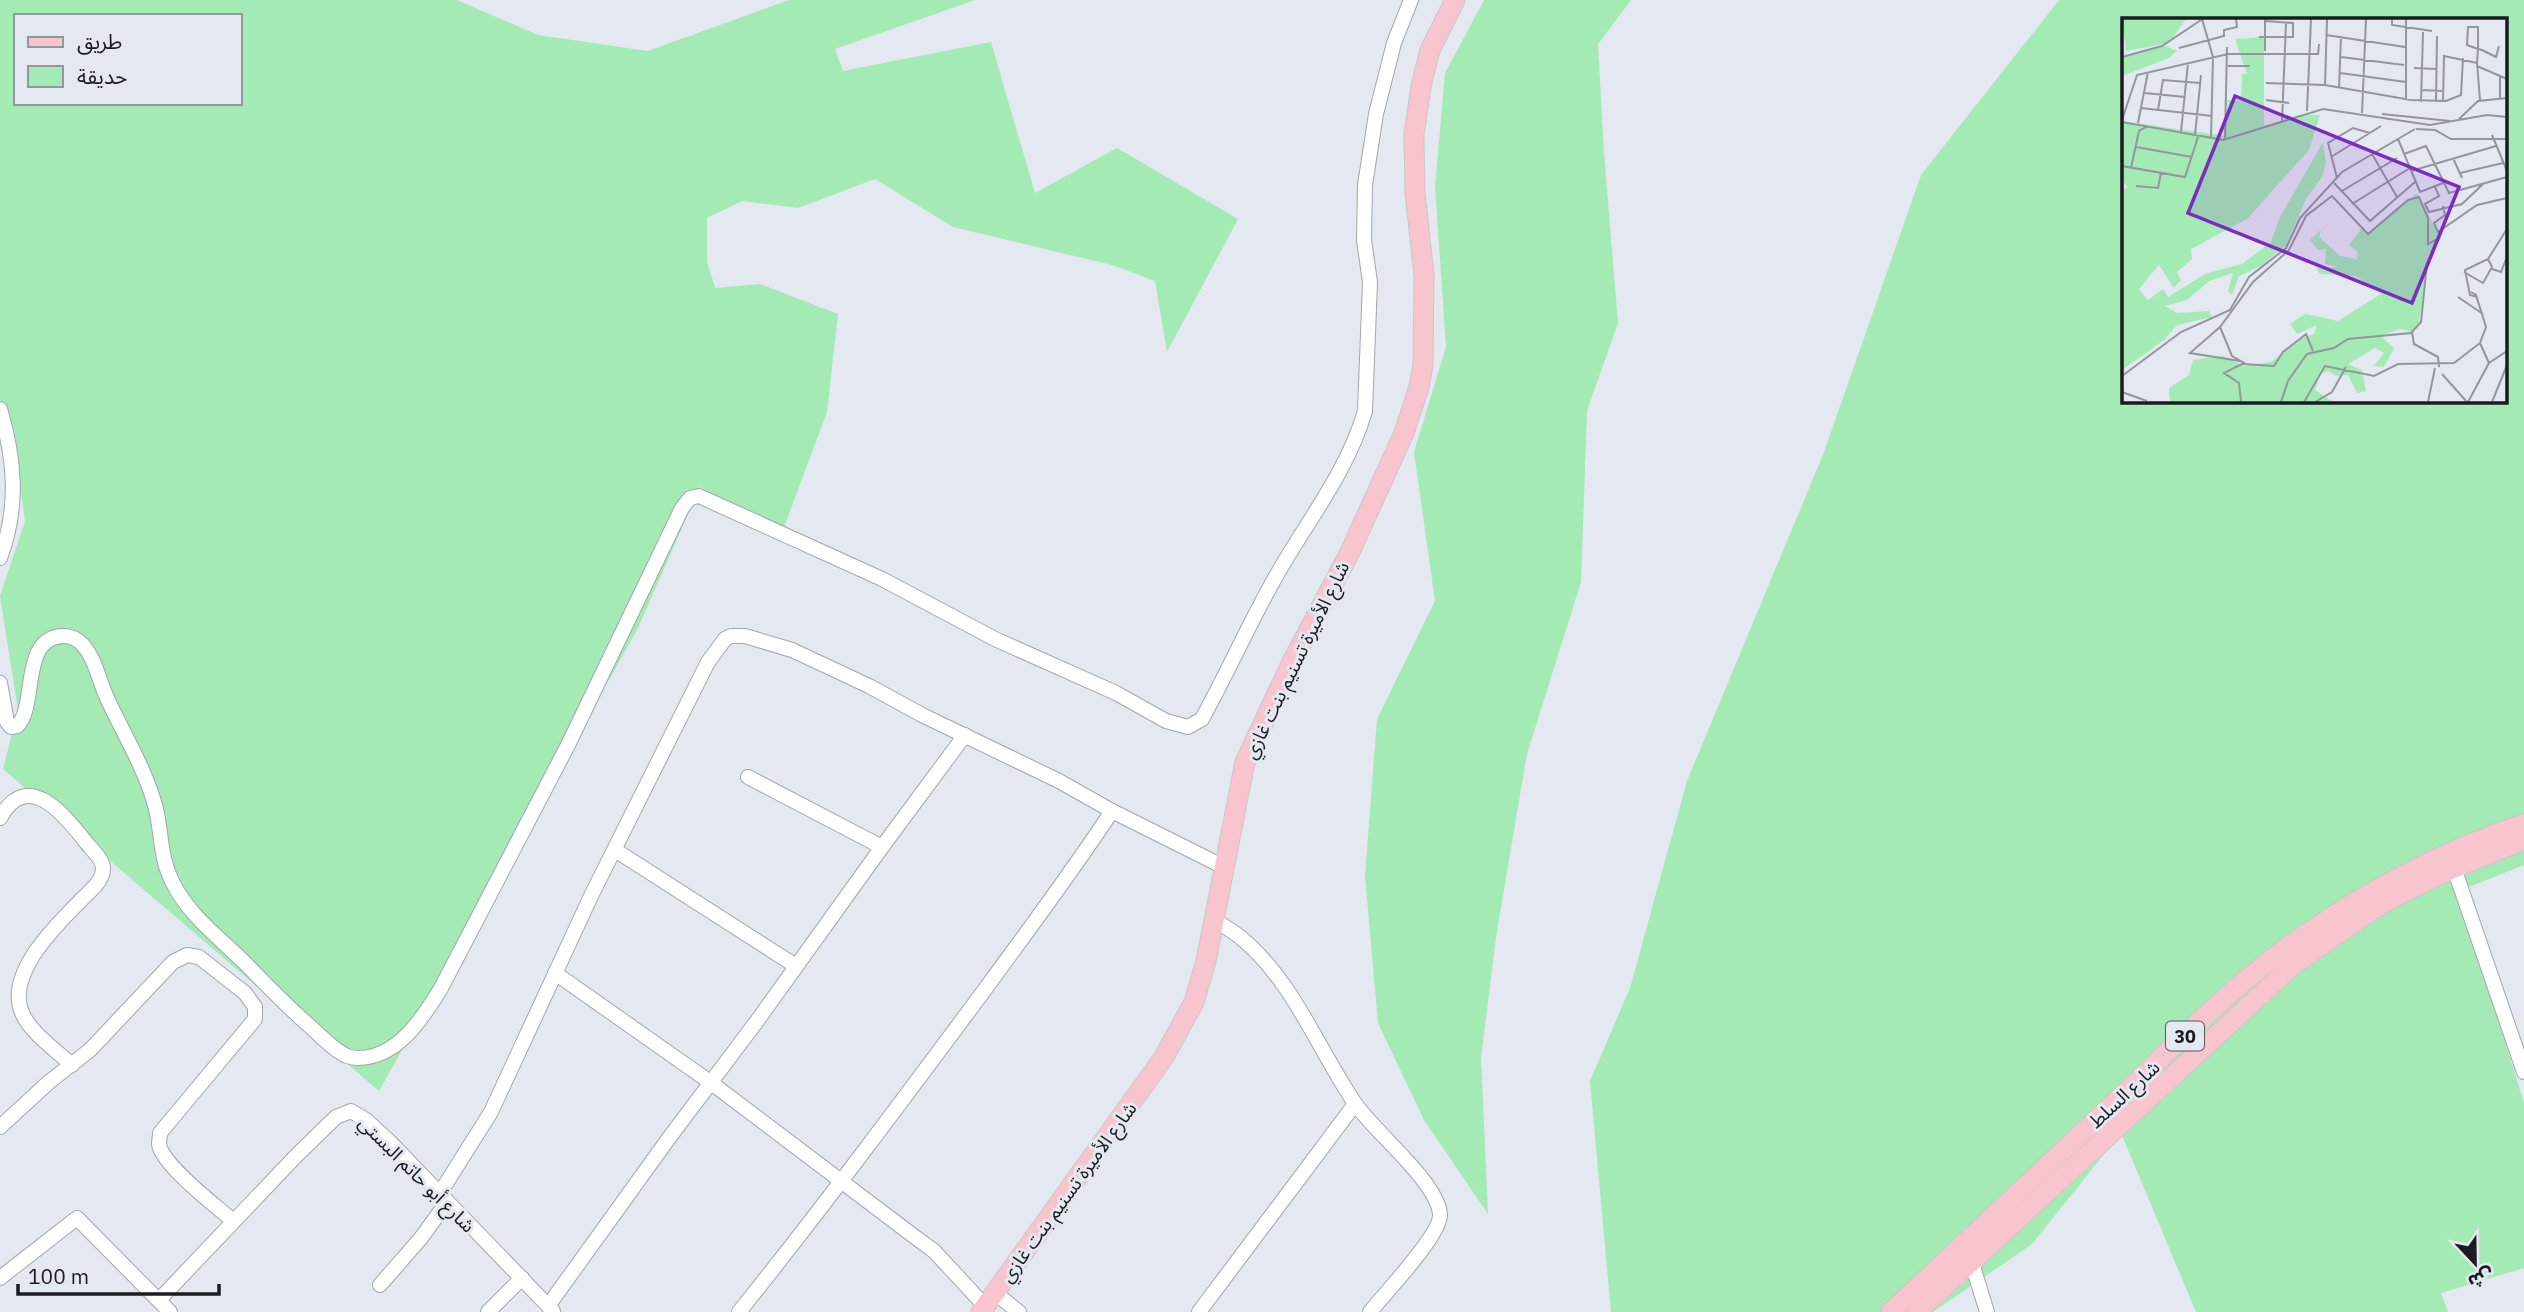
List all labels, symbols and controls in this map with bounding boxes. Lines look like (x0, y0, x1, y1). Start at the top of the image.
legend (14, 14, 242, 105)
inset map (2122, 18, 2506, 402)
text: طريق (77, 27, 122, 55)
text: حديقة (77, 62, 127, 90)
street label: شارع الأميرة تسنيم بنت غازي (1238, 557, 1357, 764)
road number: 30 (2166, 1021, 2204, 1050)
street label: شارع السلط (2083, 1055, 2166, 1134)
street label: شارع الأميرة تسنيم بنت غازي (994, 1097, 1144, 1289)
street label: شارع أبو حاتم البستي (351, 1111, 480, 1240)
north arrow (2440, 1228, 2510, 1298)
scale bar (18, 1252, 219, 1296)
text: 100 m (28, 1262, 89, 1290)
text: ش (2465, 1263, 2498, 1295)

